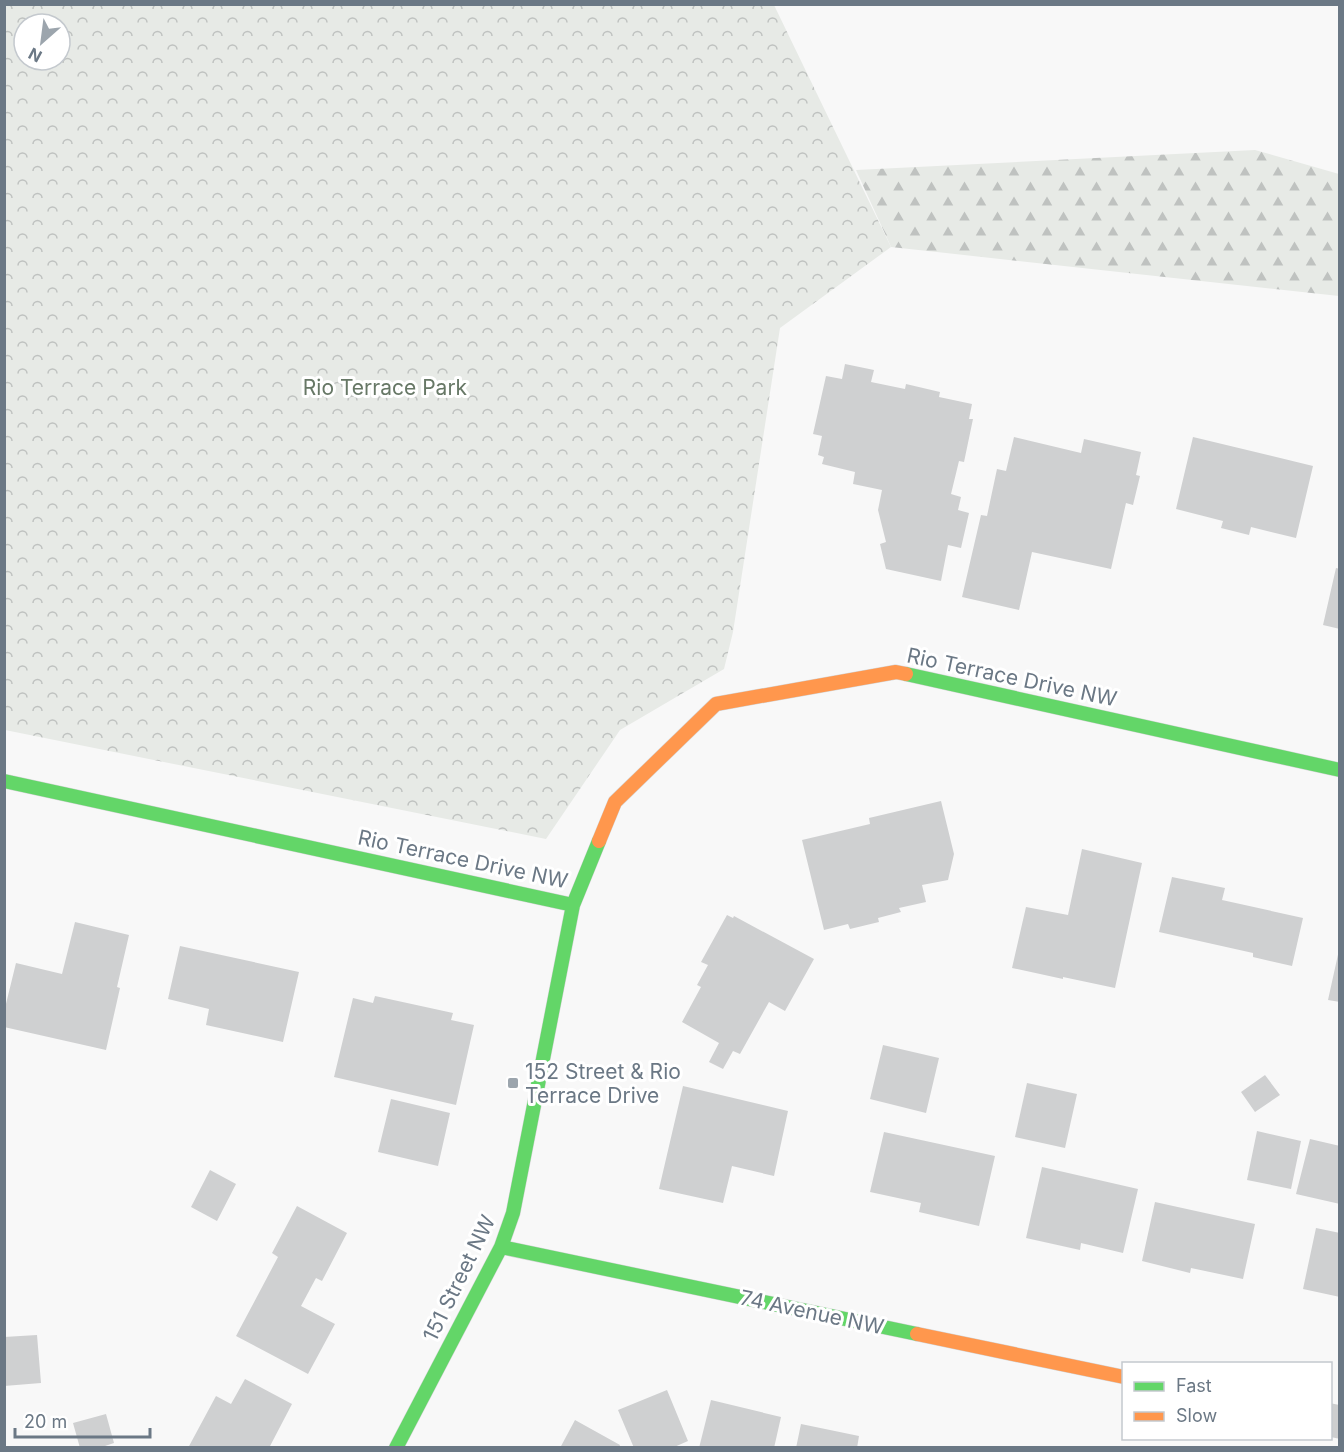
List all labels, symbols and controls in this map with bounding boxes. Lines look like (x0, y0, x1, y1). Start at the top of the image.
north arrow (12, 12, 72, 72)
text: N (25, 44, 45, 67)
park label: Rio Terrace Park (303, 375, 468, 400)
street label: Rio Terrace Drive NW (905, 643, 1119, 712)
street label: Rio Terrace Drive NW (356, 825, 570, 894)
place label: 152 Street & Rio Terrace Drive (525, 1059, 681, 1108)
marker: 152 Street & Rio Terrace Drive (506, 1076, 520, 1090)
street label: 151 Street NW (418, 1210, 500, 1345)
street label: 74 Avenue NW (738, 1285, 886, 1340)
legend (1122, 1362, 1332, 1440)
text: Fast (1176, 1375, 1212, 1396)
scale bar (15, 1401, 150, 1439)
text: Slow (1176, 1405, 1217, 1426)
text: 20 m (24, 1411, 67, 1432)

